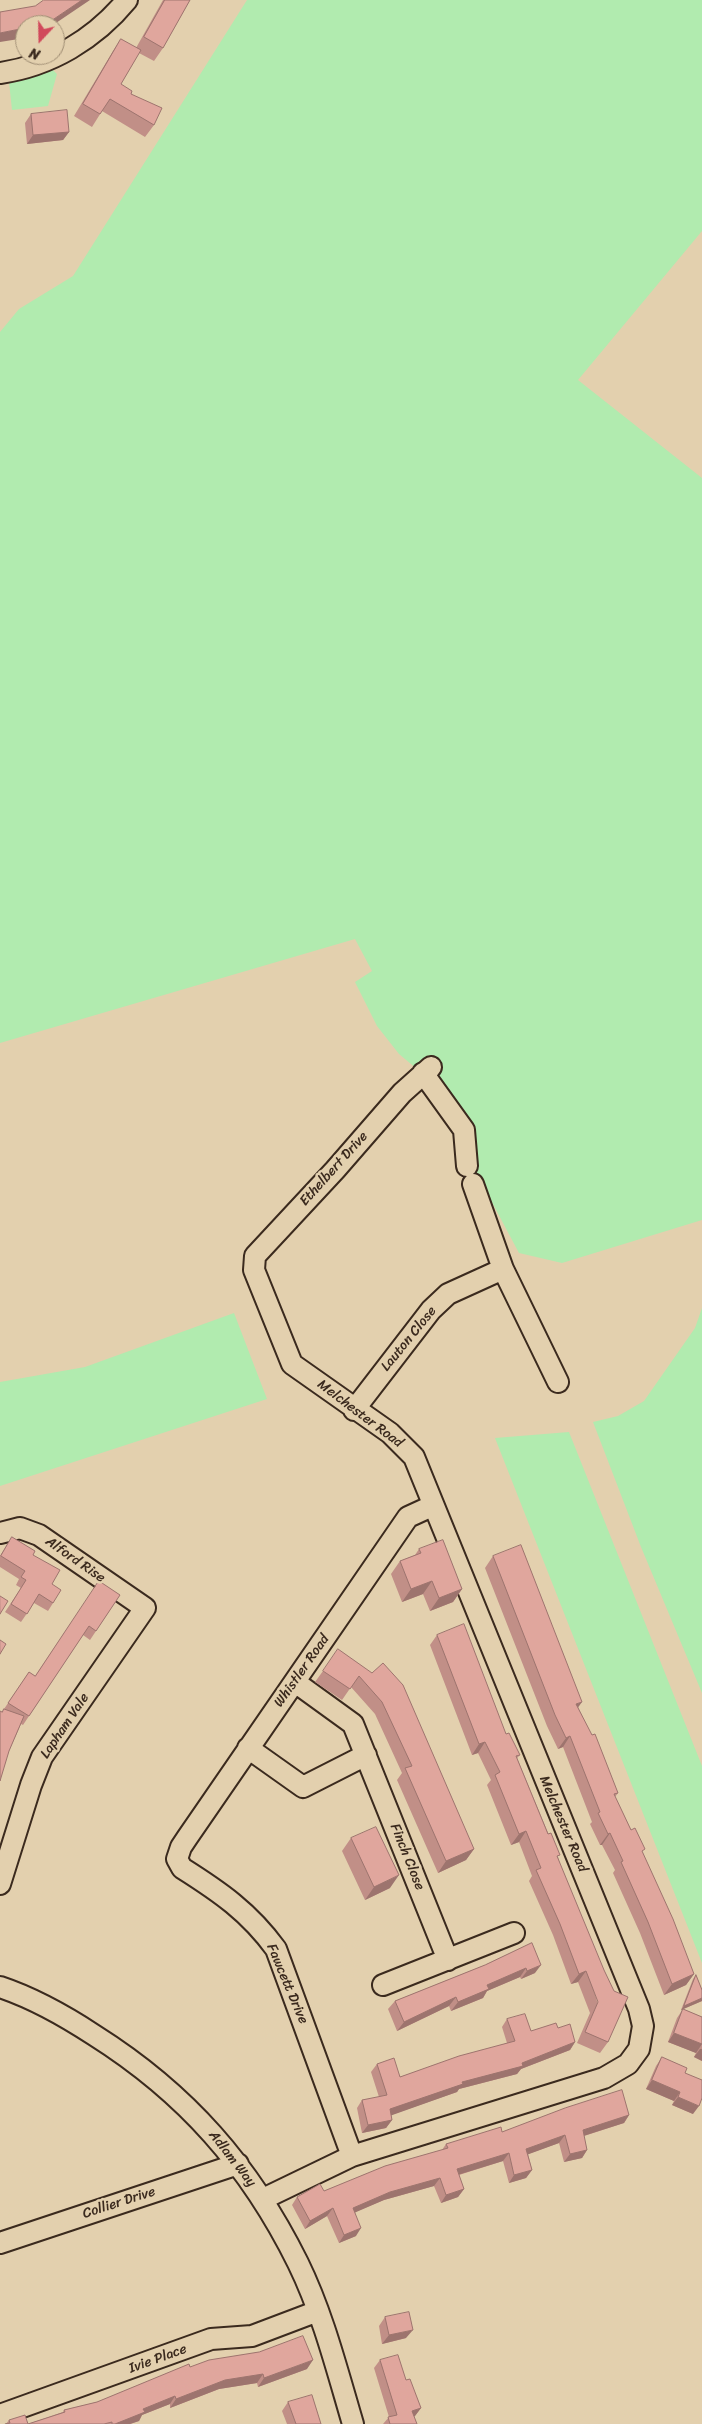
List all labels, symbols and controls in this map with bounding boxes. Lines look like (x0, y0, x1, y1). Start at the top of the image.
north arrow (15, 15, 65, 65)
text: N (26, 40, 44, 67)
street label: Ethelbert Drive (296, 1128, 372, 1210)
street label: Lauton Close (378, 1303, 440, 1375)
street label: Melchester Road (314, 1376, 406, 1452)
street label: Alford Rise (42, 1533, 108, 1587)
street label: Whistler Road (271, 1632, 333, 1710)
street label: Lapham Vale (37, 1690, 93, 1762)
street label: Melchester Road (535, 1773, 591, 1875)
street label: Finch Close (386, 1821, 428, 1893)
street label: Fawcett Drive (263, 1941, 311, 2027)
street label: Adlam Way (205, 2127, 259, 2191)
street label: Collier Drive (81, 2183, 157, 2223)
street label: Ivie Place (127, 2341, 189, 2377)

